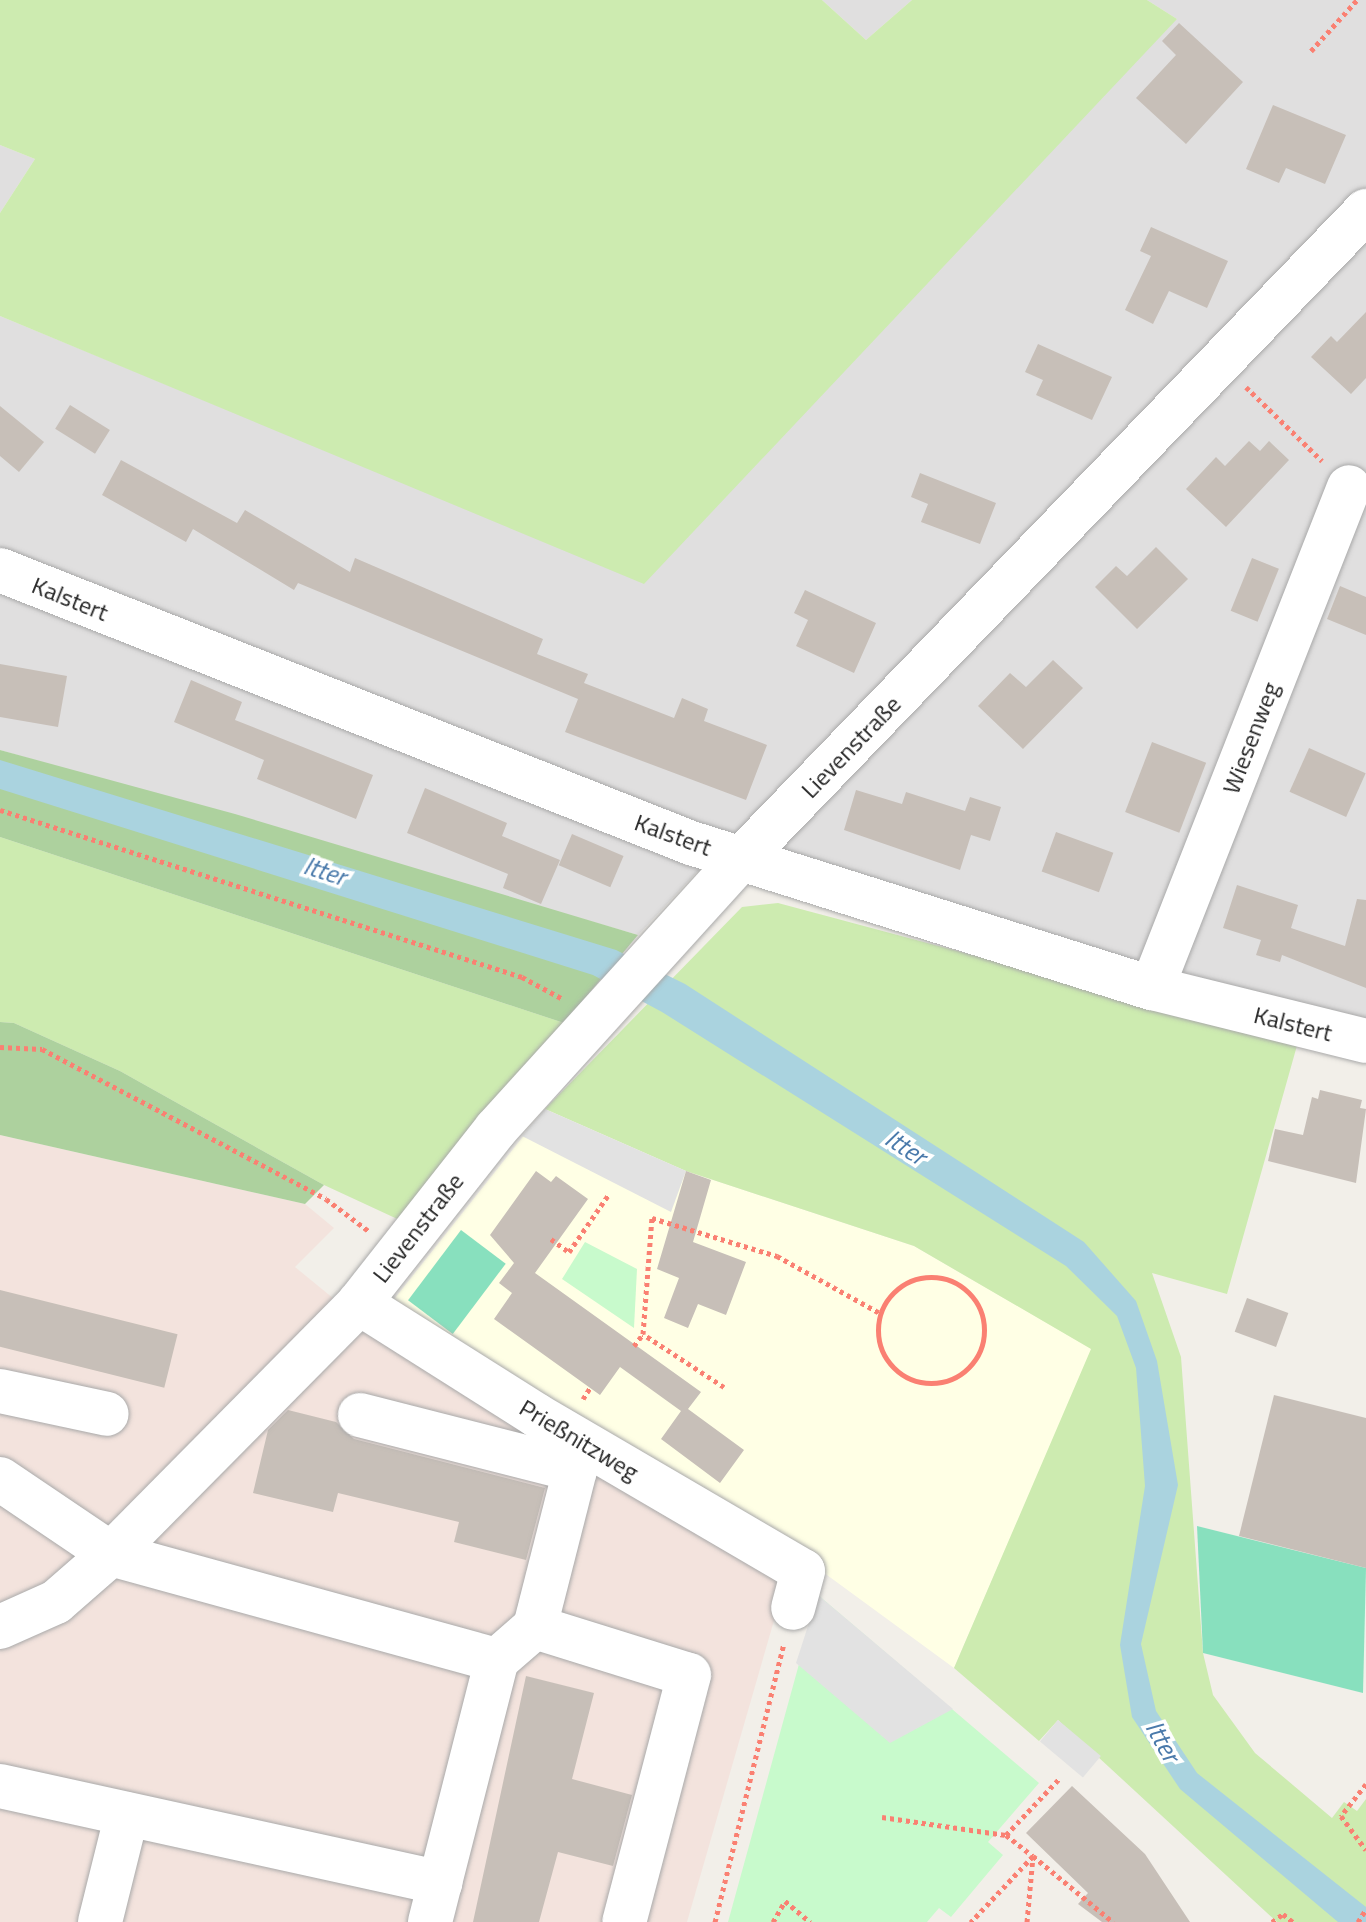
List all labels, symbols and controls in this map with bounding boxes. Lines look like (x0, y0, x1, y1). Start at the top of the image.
street label: Kalstert (28, 571, 112, 627)
street label: Wiesenweg (1217, 678, 1285, 798)
street label: Lievenstraße (795, 690, 907, 804)
street label: Kalstert (631, 808, 715, 862)
water label: Itter (300, 850, 350, 892)
street label: Kalstert (1251, 1000, 1335, 1048)
water label: Itter (880, 1122, 932, 1172)
street label: Lievenstraße (366, 1168, 470, 1288)
street label: Prießnitzweg (514, 1393, 644, 1487)
water label: Itter (1139, 1715, 1187, 1767)

